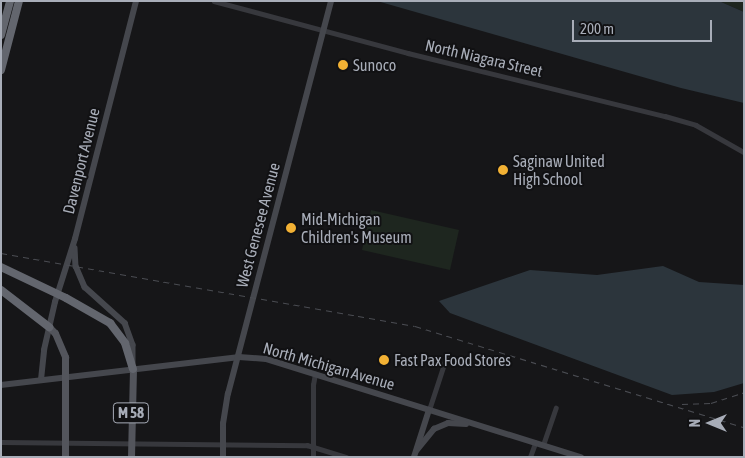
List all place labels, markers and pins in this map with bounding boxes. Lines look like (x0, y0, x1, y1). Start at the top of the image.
place label: Sunoco (353, 55, 396, 75)
marker: Sunoco (337, 59, 349, 71)
place label: Saginaw United High School (513, 151, 605, 189)
marker: Saginaw United High School (497, 164, 509, 176)
place label: Mid-Michigan Children's Museum (301, 209, 412, 247)
marker: Mid-Michigan Children's Museum (285, 222, 297, 234)
place label: Fast Pax Food Stores (394, 350, 511, 370)
marker: Fast Pax Food Stores (378, 354, 390, 366)

